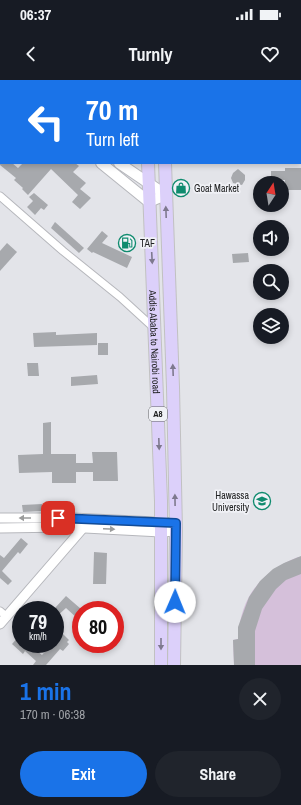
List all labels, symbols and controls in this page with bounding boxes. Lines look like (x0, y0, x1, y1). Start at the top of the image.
text: 06:37 (20, 4, 51, 25)
text: Turnly (128, 42, 173, 67)
icon: back (20, 43, 42, 65)
icon: heart (259, 43, 281, 65)
text: 70 m (86, 91, 138, 129)
icon: left (20, 96, 72, 148)
text: Turn left (86, 127, 139, 152)
north arrow (253, 176, 289, 212)
map controls (253, 176, 289, 344)
shop icon: Goat Market (171, 178, 191, 198)
place label: Goat Market (194, 182, 240, 195)
one-way arrow (163, 206, 170, 218)
button: sound (253, 220, 289, 256)
fuel station icon: TAF (117, 233, 137, 253)
place label: TAF (140, 237, 155, 250)
one-way arrow (149, 252, 155, 265)
button: search (253, 264, 289, 300)
street label: Addis Ababa to Nairobi road (146, 289, 163, 394)
button: layers (253, 308, 289, 344)
one-way arrow (169, 364, 176, 376)
road number: A8 (149, 407, 167, 421)
one-way arrow (156, 438, 163, 450)
place label: Hawassa University (212, 489, 250, 514)
school or university icon: Hawassa University (252, 491, 272, 511)
one-way arrow (172, 493, 178, 506)
pin (41, 501, 75, 535)
icon: arrive (47, 507, 69, 529)
one-way arrow (18, 515, 31, 521)
one-way arrow (103, 526, 115, 533)
position arrow (154, 581, 196, 623)
speed limit sign: 80 (72, 601, 124, 653)
text: 79 (29, 608, 47, 635)
text: km/h (29, 630, 47, 643)
one-way arrow (158, 638, 164, 651)
text: 1 min (20, 675, 71, 707)
button: close (239, 678, 281, 720)
text: 170 m · 06:38 (20, 706, 85, 723)
button: Exit (20, 751, 147, 797)
button: Share (155, 751, 281, 797)

